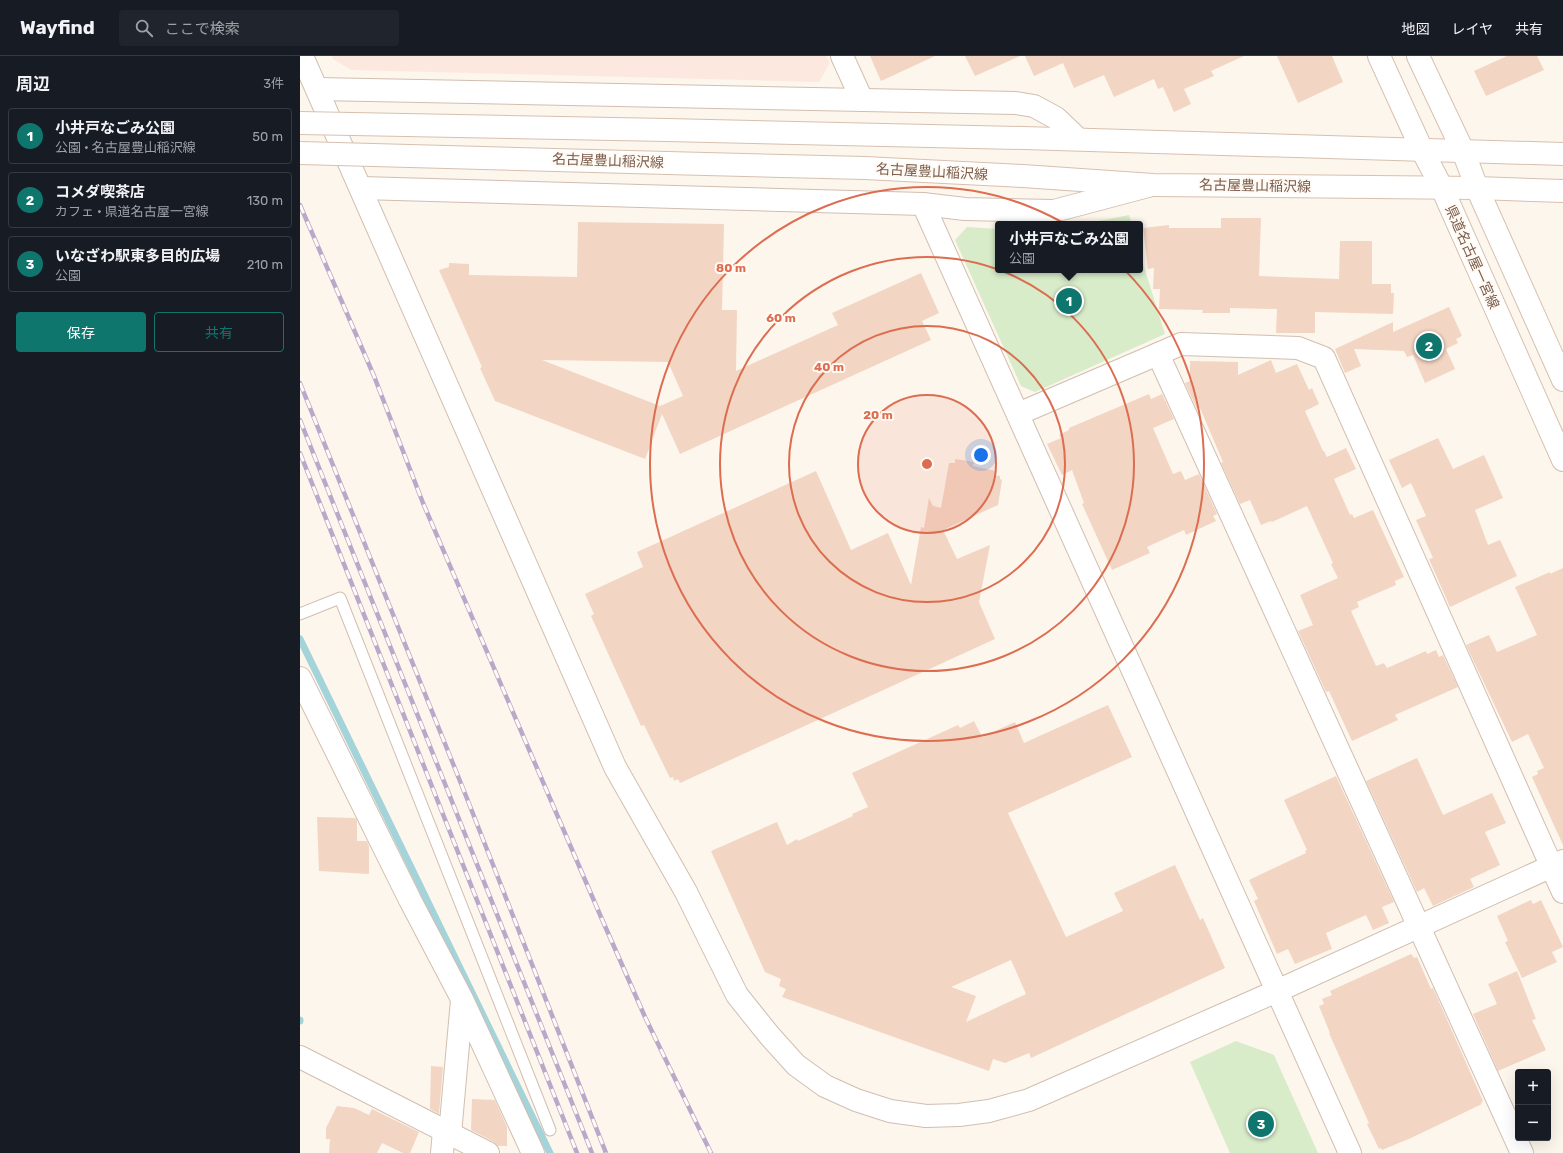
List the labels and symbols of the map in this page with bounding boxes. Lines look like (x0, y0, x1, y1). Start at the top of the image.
street label: 名古屋豊山稲沢線 (552, 151, 664, 171)
street label: 名古屋豊山稲沢線 (876, 161, 988, 183)
street label: 名古屋豊山稲沢線 (1199, 177, 1311, 195)
street label: 県道名古屋一宮線 (1441, 202, 1503, 312)
text: 80 m (716, 261, 746, 275)
pin: 1 (1056, 286, 1082, 316)
text: 60 m (766, 311, 796, 325)
pin: 2 (1416, 331, 1442, 361)
text: 40 m (814, 360, 844, 374)
text: 20 m (863, 408, 893, 422)
your location (971, 445, 991, 465)
centre of rings (920, 457, 934, 471)
pin: 3 (1248, 1109, 1274, 1139)

